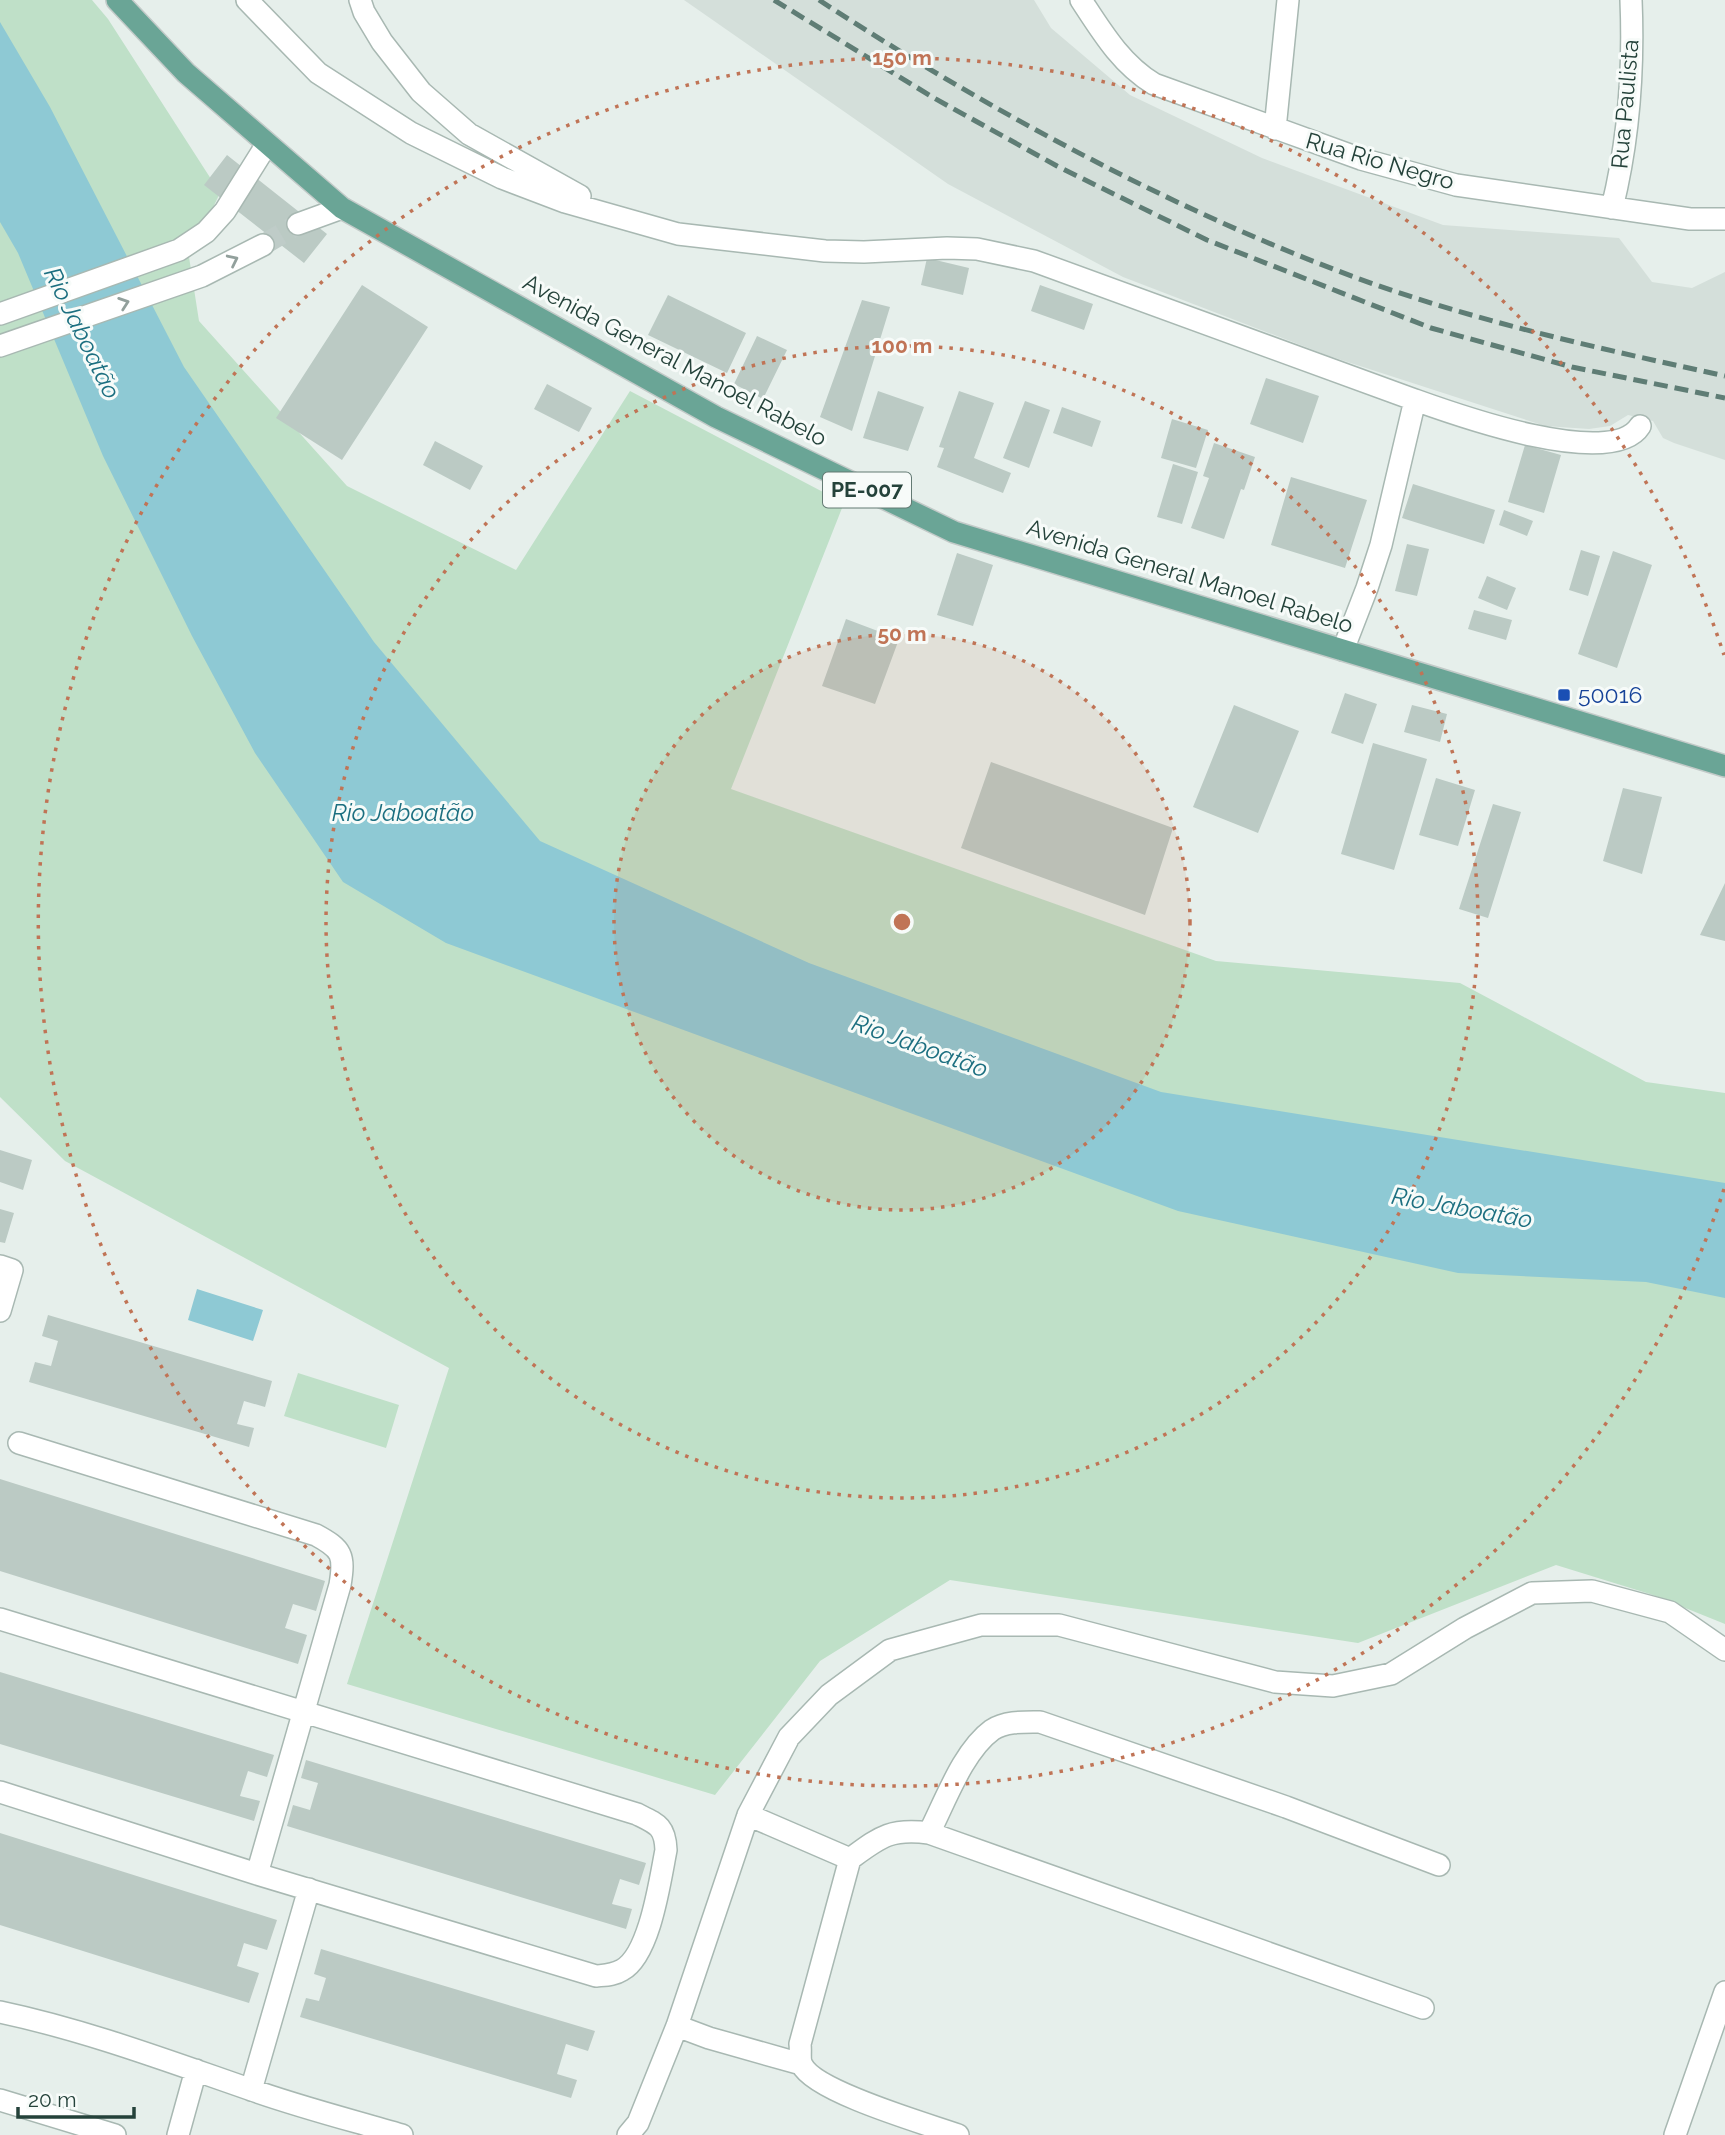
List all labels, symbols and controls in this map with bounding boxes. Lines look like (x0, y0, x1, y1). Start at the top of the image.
street label: Rua Paulista (1605, 38, 1644, 170)
text: 150 m (872, 45, 932, 70)
street label: Rua Rio Negro (1303, 126, 1457, 195)
one-way arrow (226, 255, 238, 269)
water label: Rio Jaboatão (38, 262, 127, 403)
street label: Avenida General Manoel Rabelo (519, 268, 832, 451)
one-way arrow (118, 297, 130, 311)
text: 100 m (872, 333, 932, 358)
road number: PE-007 (823, 472, 911, 508)
street label: Avenida General Manoel Rabelo (1024, 513, 1357, 638)
text: 50 m (877, 621, 927, 646)
place label: 50016 (1578, 681, 1642, 708)
marker: 50016 (1556, 687, 1572, 703)
water label: Rio Jaboatão (332, 798, 474, 827)
centre of rings (890, 910, 914, 934)
water label: Rio Jaboatão (848, 1008, 992, 1084)
water label: Rio Jaboatão (1389, 1181, 1535, 1234)
scale bar (18, 2076, 133, 2120)
text: 20 m (28, 2087, 76, 2112)

